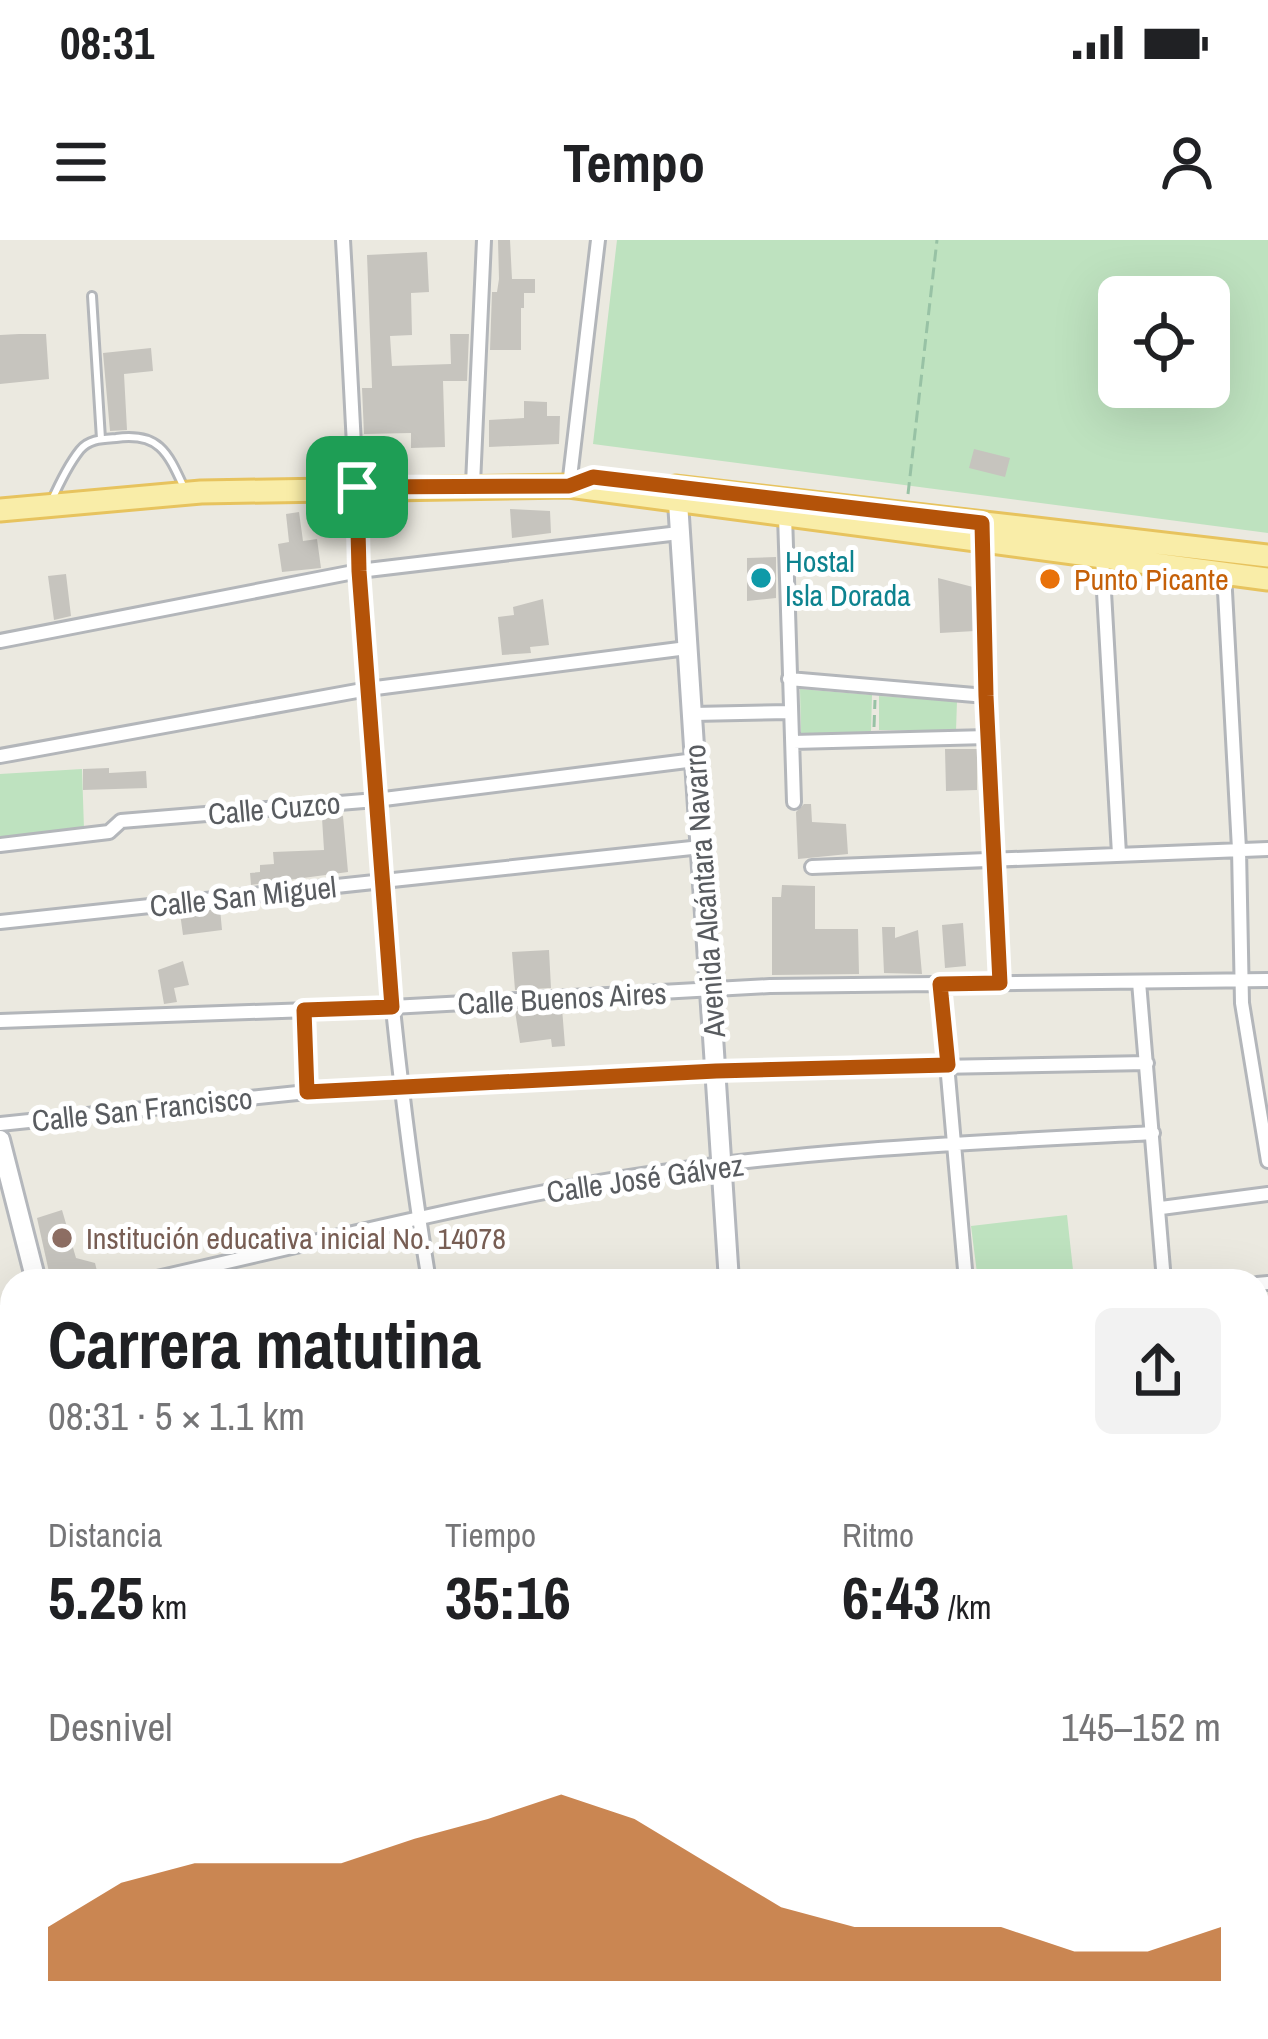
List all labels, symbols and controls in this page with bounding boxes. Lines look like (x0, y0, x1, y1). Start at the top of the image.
text: 08:31 (60, 12, 154, 73)
text: Tempo (563, 126, 705, 199)
icon: menu (48, 129, 114, 195)
icon: person (1154, 129, 1220, 195)
map controls (1098, 276, 1230, 408)
button: locate (1098, 276, 1230, 408)
pin (306, 436, 408, 538)
icon: arrive (324, 454, 390, 520)
place label: Hostal Isla Dorada (785, 541, 911, 615)
place label: Punto Picante (1074, 559, 1229, 599)
marker: Hostal Isla Dorada (748, 565, 774, 591)
marker: Punto Picante (1037, 566, 1063, 592)
street label: Avenida Alcántara Navarro (674, 743, 734, 1040)
street label: Calle Cuzco (206, 782, 342, 834)
street label: Calle San Miguel (148, 866, 338, 926)
street label: Calle Buenos Aires (456, 973, 668, 1023)
street label: Calle San Francisco (30, 1078, 254, 1140)
street label: Calle José Gálvez (544, 1144, 746, 1212)
place label: Institución educativa inicial No. 14078 (86, 1218, 506, 1258)
marker: Institución educativa inicial No. 14078 (49, 1225, 75, 1251)
text: Carrera matutina (48, 1300, 481, 1389)
button: share (1095, 1308, 1221, 1434)
text: 08:31 · 5 × 1.1 km (48, 1390, 305, 1442)
text: Distancia (48, 1513, 162, 1557)
text: Tiempo (445, 1513, 536, 1557)
text: Ritmo (842, 1513, 914, 1557)
text: 5.25 (48, 1557, 144, 1638)
text: 35:16 (445, 1557, 571, 1638)
text: 6:43 (842, 1557, 940, 1638)
text: km (144, 1585, 187, 1629)
text: /km (940, 1585, 992, 1629)
text: Desnivel (48, 1701, 172, 1753)
text: 145–152 m (1061, 1701, 1221, 1753)

